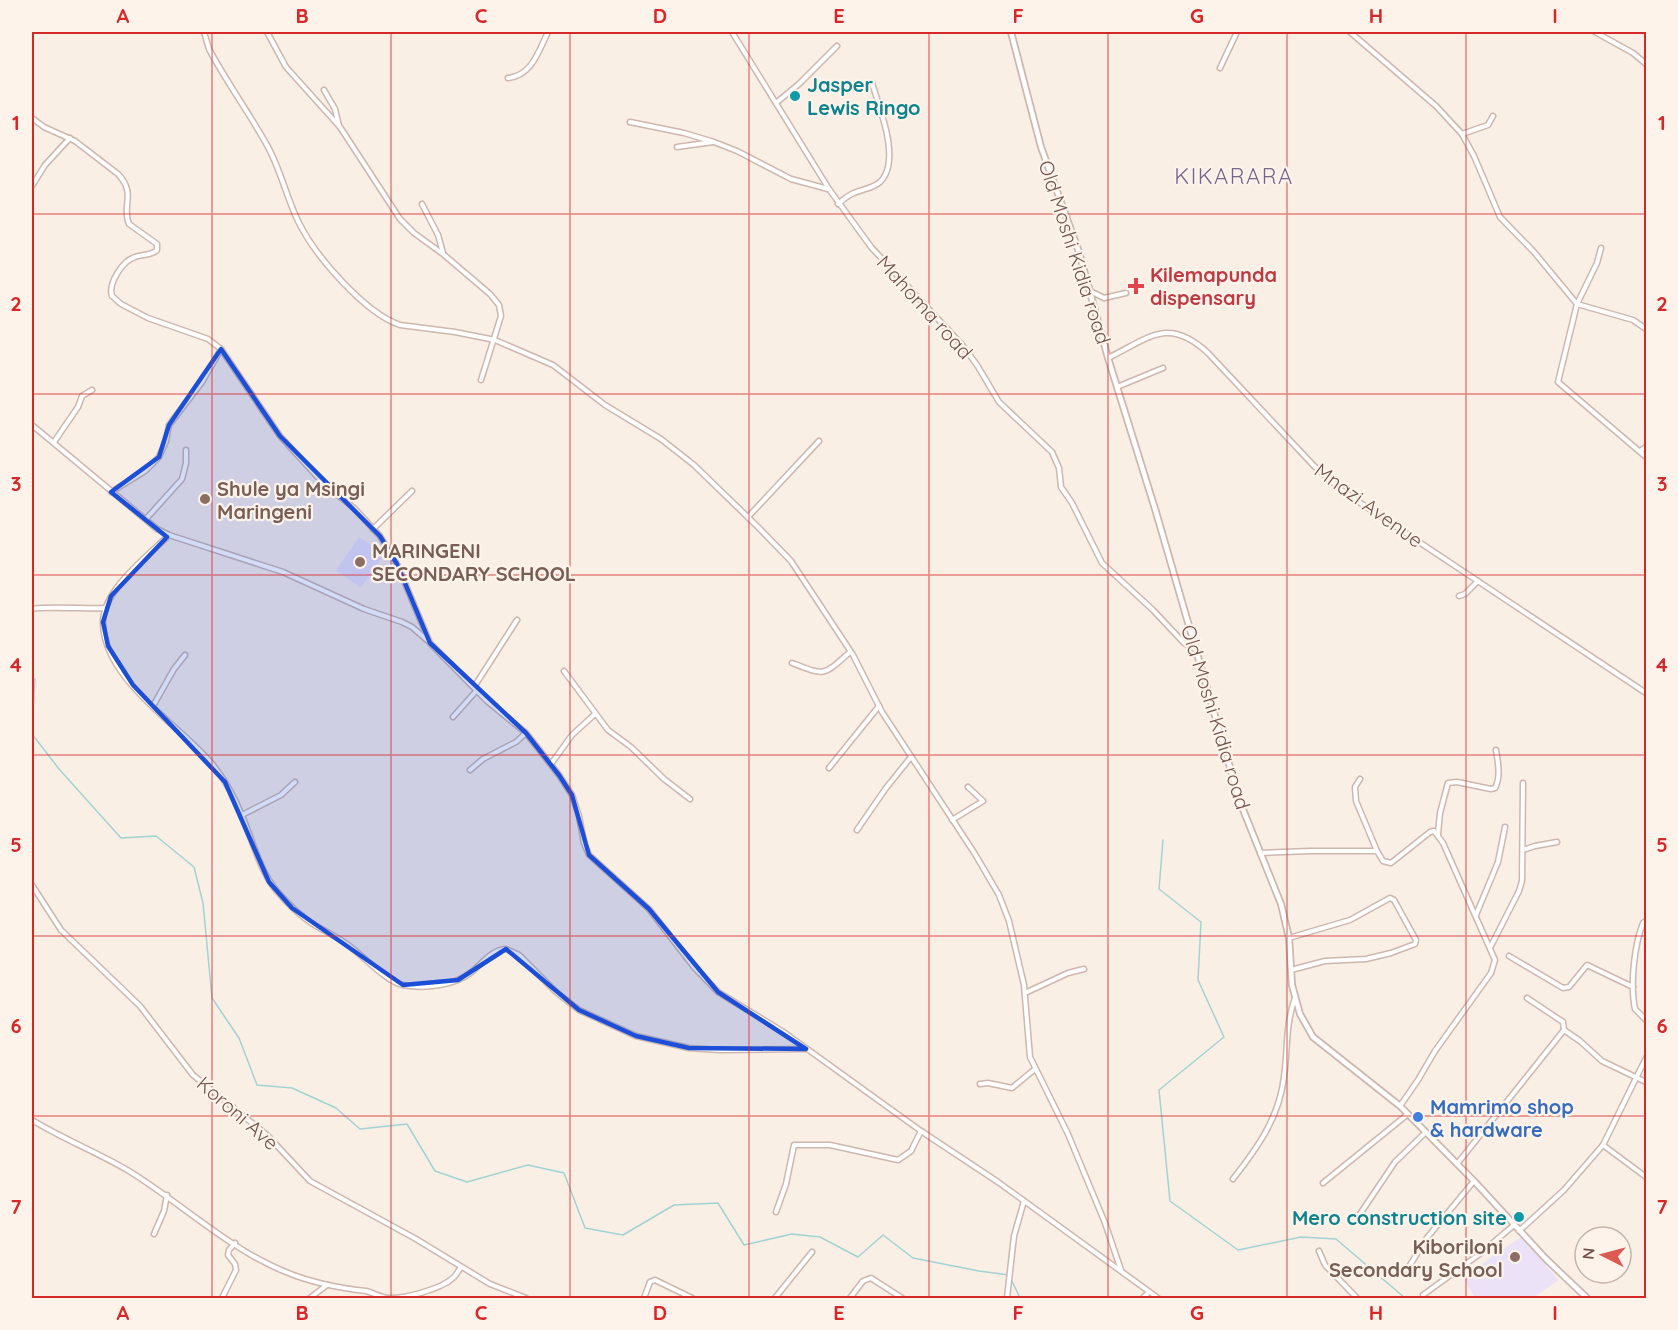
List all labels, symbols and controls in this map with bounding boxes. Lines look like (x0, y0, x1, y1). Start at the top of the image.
text: A (117, 3, 130, 28)
text: B (295, 3, 309, 28)
text: C (475, 3, 488, 28)
text: D (653, 3, 667, 28)
text: E (833, 3, 845, 28)
text: F (1012, 3, 1024, 28)
text: G (1190, 3, 1204, 28)
text: H (1369, 3, 1383, 28)
text: I (1552, 3, 1558, 28)
place label: Jasper Lewis Ringo (807, 72, 921, 120)
marker: Jasper Lewis Ringo (788, 89, 802, 103)
text: 1 (12, 110, 20, 135)
text: 1 (1658, 110, 1666, 135)
street label: Old Moshi Kidia road (1033, 157, 1117, 347)
district label: KIKARARA (1174, 162, 1294, 190)
street label: Mahoma road (872, 250, 978, 364)
place label: Kilemapunda dispensary (1150, 262, 1277, 310)
marker: Kilemapunda dispensary (1127, 277, 1145, 295)
text: 2 (10, 291, 22, 316)
text: 2 (1656, 291, 1668, 316)
street label: Mnazi Avenue (1310, 457, 1428, 553)
text: 3 (11, 471, 21, 496)
text: 3 (1657, 471, 1667, 496)
place label: Shule ya Msingi Maringeni (217, 476, 365, 524)
marker: Shule ya Msingi Maringeni (198, 492, 212, 506)
place label: MARINGENI SECONDARY SCHOOL (372, 538, 576, 586)
marker: MARINGENI SECONDARY SCHOOL (353, 555, 367, 569)
street label: Old Moshi Kidia road (1176, 622, 1256, 812)
text: 4 (10, 652, 22, 677)
text: 4 (1656, 652, 1668, 677)
text: 5 (10, 832, 22, 857)
text: 5 (1656, 832, 1668, 857)
text: 6 (10, 1013, 22, 1038)
text: 6 (1656, 1013, 1668, 1038)
street label: Koroni Ave (192, 1071, 284, 1155)
place label: Mamrimo shop & hardware (1430, 1094, 1574, 1142)
marker: Mamrimo shop & hardware (1411, 1110, 1425, 1124)
text: 7 (11, 1194, 22, 1219)
text: 7 (1657, 1194, 1668, 1219)
place label: Mero construction site (1292, 1205, 1507, 1230)
marker: Mero construction site (1512, 1210, 1526, 1224)
north arrow (1573, 1225, 1633, 1285)
place label: Kiboriloni Secondary School (1329, 1234, 1503, 1282)
text: N (1578, 1247, 1599, 1260)
marker: Kiboriloni Secondary School (1508, 1250, 1522, 1264)
text: A (117, 1300, 130, 1325)
text: B (295, 1300, 309, 1325)
text: C (475, 1300, 488, 1325)
text: D (653, 1300, 667, 1325)
text: E (833, 1300, 845, 1325)
text: F (1012, 1300, 1024, 1325)
text: G (1190, 1300, 1204, 1325)
text: H (1369, 1300, 1383, 1325)
text: I (1552, 1300, 1558, 1325)

